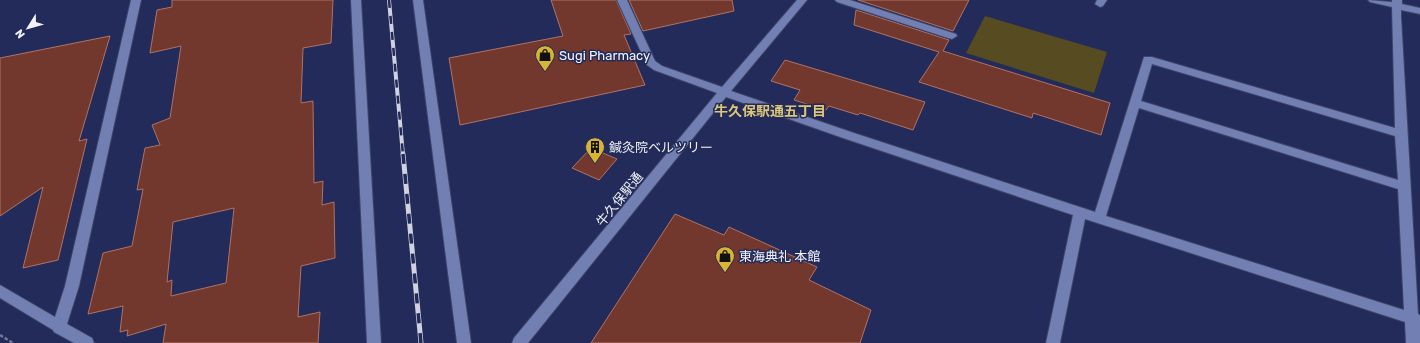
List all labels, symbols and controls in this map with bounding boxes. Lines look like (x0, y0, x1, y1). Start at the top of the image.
north arrow (8, 8, 48, 48)
text: N (13, 27, 28, 41)
shop icon: Sugi Pharmacy (534, 44, 556, 72)
place label: Sugi Pharmacy (559, 48, 650, 64)
district label: 牛久保駅通五丁目 (714, 103, 826, 120)
building icon: 鍼灸院ベルツリー (584, 136, 606, 164)
place label: 鍼灸院ベルツリー (609, 140, 713, 155)
street label: 牛久保駅通 (593, 169, 646, 229)
shop icon: 東海典礼 本館 (714, 245, 736, 273)
place label: 東海典礼 本館 (739, 249, 820, 264)

